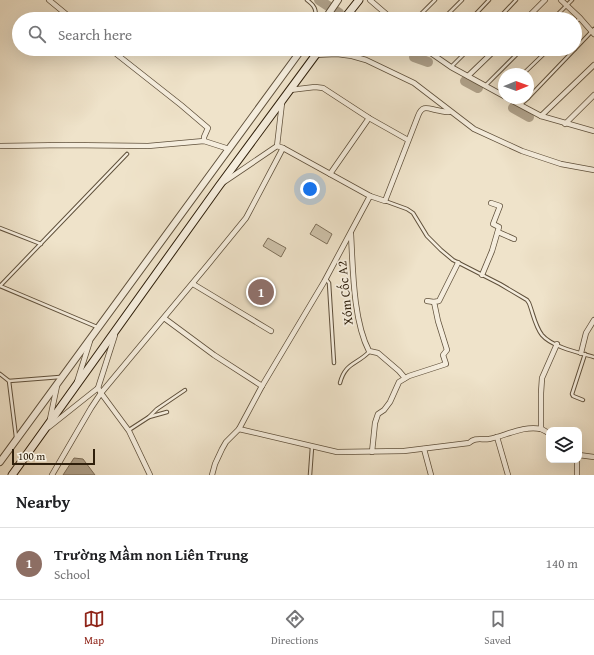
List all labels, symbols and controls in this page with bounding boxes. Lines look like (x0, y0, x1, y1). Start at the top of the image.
search box (12, 12, 582, 56)
icon: search (26, 23, 48, 45)
text: Search here (58, 24, 132, 45)
north arrow (498, 68, 534, 104)
your location (300, 179, 320, 199)
street label: Xóm Cốc A2 (332, 260, 358, 326)
pin: 1 (248, 277, 274, 307)
map controls (546, 427, 582, 463)
button: layers (546, 427, 582, 463)
scale bar (12, 447, 95, 466)
text: 100 m (18, 448, 45, 464)
text: Nearby (16, 489, 70, 514)
text: Trường Mầm non Liên Trung (54, 544, 248, 565)
text: 1 (26, 554, 32, 573)
text: 140 m (546, 554, 578, 573)
text: School (54, 565, 90, 584)
tab: Map (83, 608, 105, 648)
tab: Directions (271, 608, 318, 648)
tab: Saved (484, 608, 511, 648)

